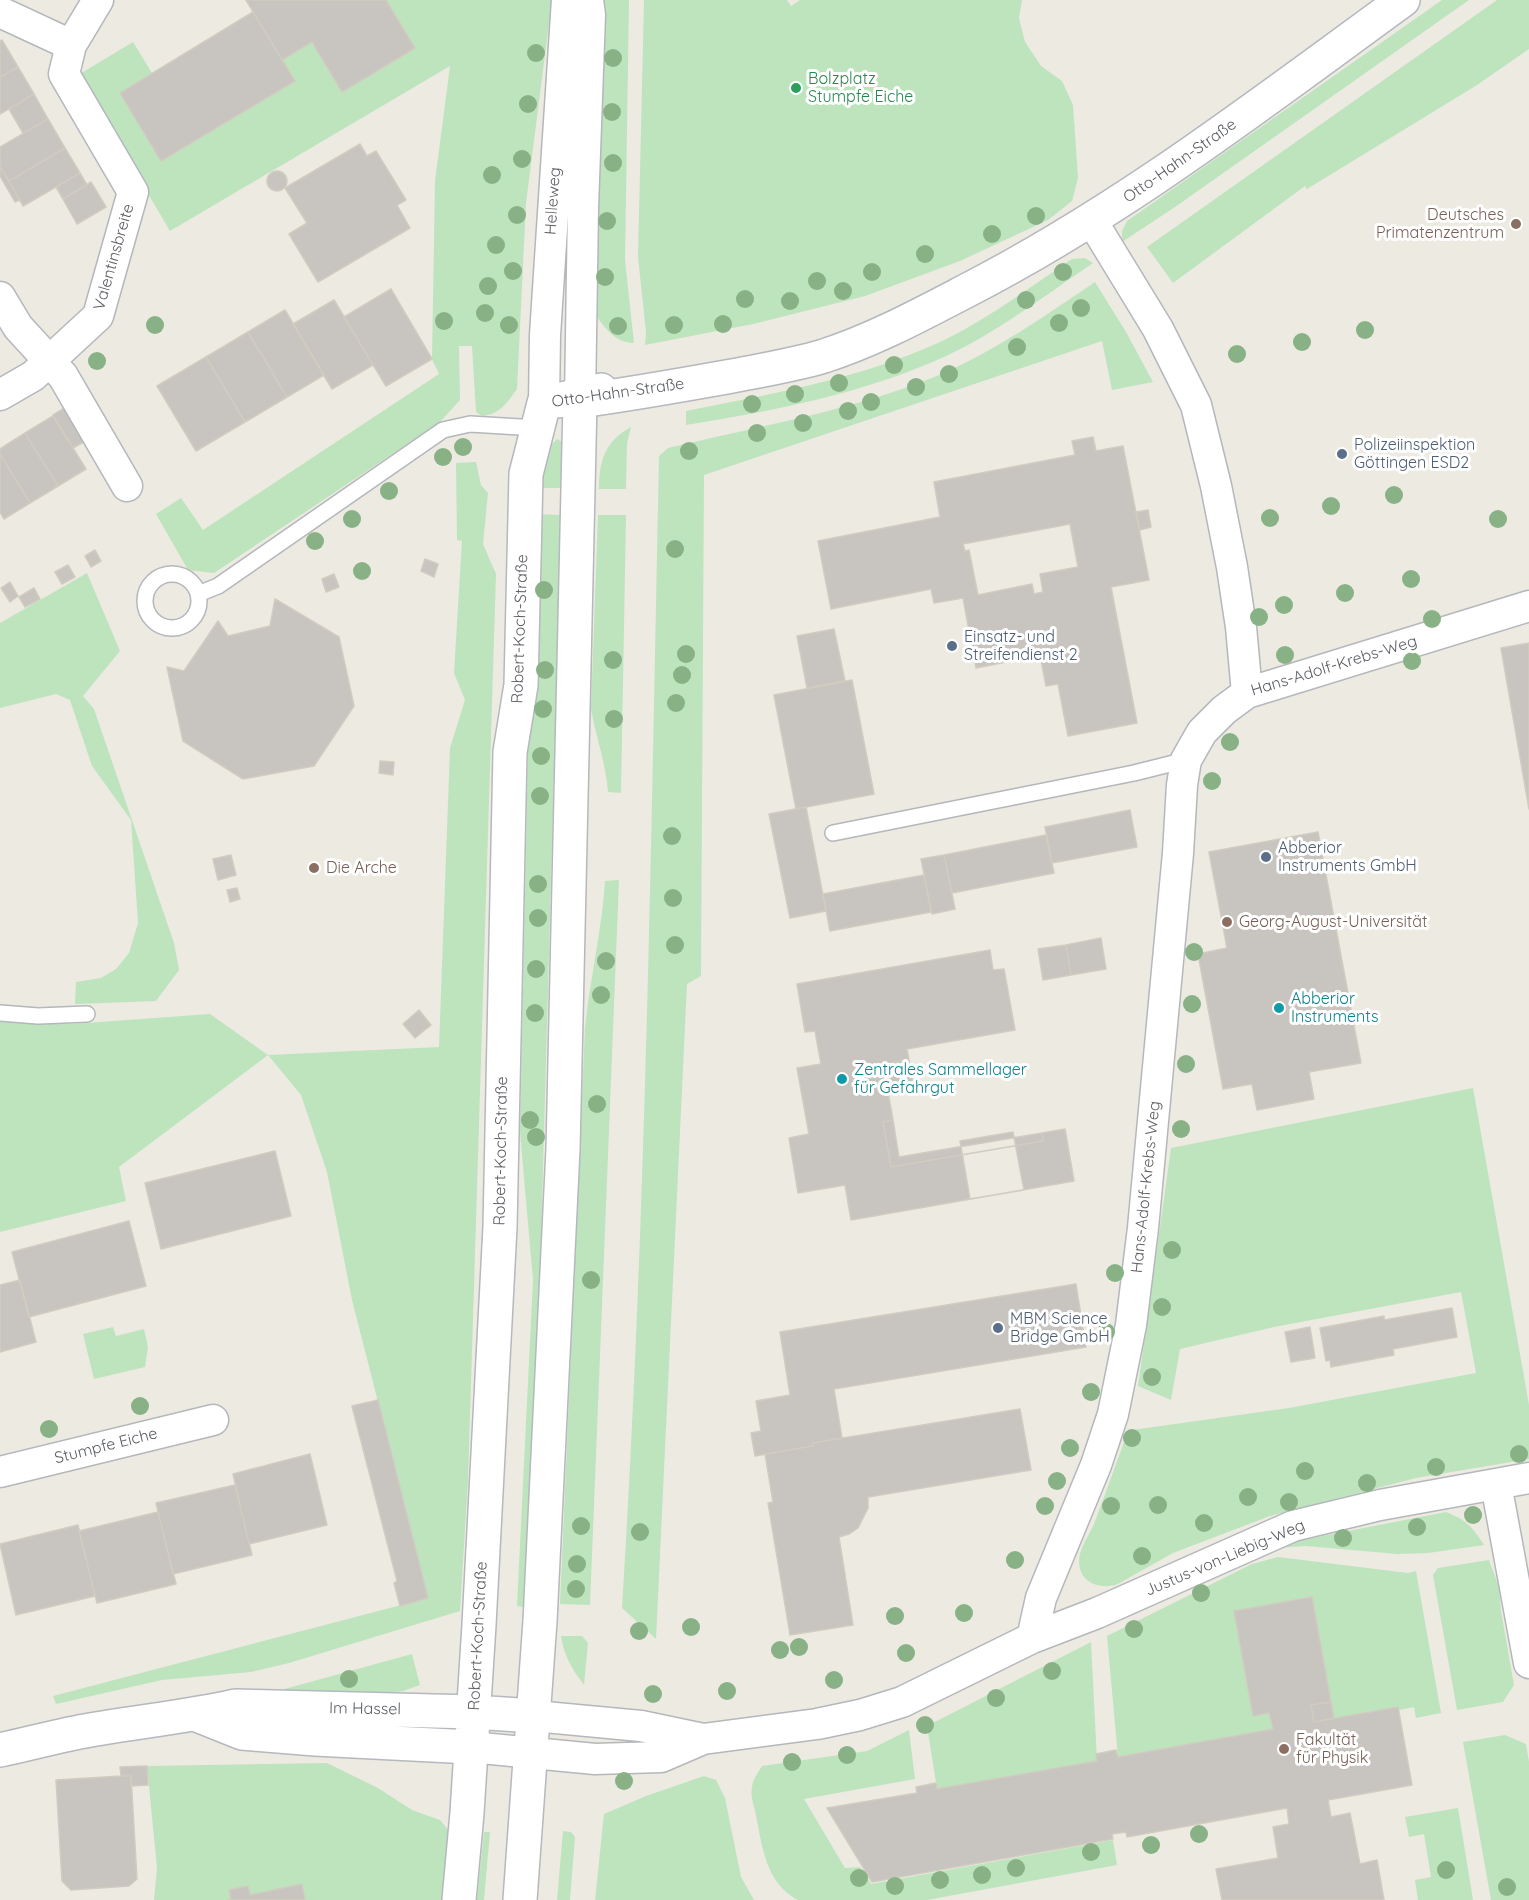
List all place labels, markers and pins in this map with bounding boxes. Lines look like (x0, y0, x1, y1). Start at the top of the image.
place label: Bolzplatz Stumpfe Eiche (808, 69, 913, 107)
marker: Bolzplatz Stumpfe Eiche (789, 81, 803, 95)
place label: Deutsches Primatenzentrum (1376, 205, 1504, 243)
marker: Deutsches Primatenzentrum (1509, 217, 1523, 231)
place label: Polizeiinspektion Göttingen ESD2 (1354, 435, 1475, 473)
marker: Polizeiinspektion Göttingen ESD2 (1335, 447, 1349, 461)
place label: Einsatz- und Streifendienst 2 (964, 627, 1078, 665)
marker: Einsatz- und Streifendienst 2 (945, 639, 959, 653)
place label: Abberior Instruments GmbH (1278, 838, 1417, 876)
marker: Abberior Instruments GmbH (1259, 850, 1273, 864)
place label: Die Arche (326, 858, 397, 878)
marker: Die Arche (307, 861, 321, 875)
place label: Georg-August-Universität (1239, 912, 1427, 932)
marker: Georg-August-Universität (1220, 915, 1234, 929)
place label: Abberior Instruments (1291, 989, 1379, 1027)
marker: Abberior Instruments (1272, 1001, 1286, 1015)
place label: Zentrales Sammellager für Gefahrgut (854, 1060, 1027, 1098)
marker: Zentrales Sammellager für Gefahrgut (835, 1072, 849, 1086)
place label: MBM Science Bridge GmbH (1010, 1309, 1110, 1347)
marker: MBM Science Bridge GmbH (991, 1321, 1005, 1335)
place label: Fakultät für Physik (1296, 1730, 1368, 1768)
marker: Fakultät für Physik (1277, 1742, 1291, 1756)

